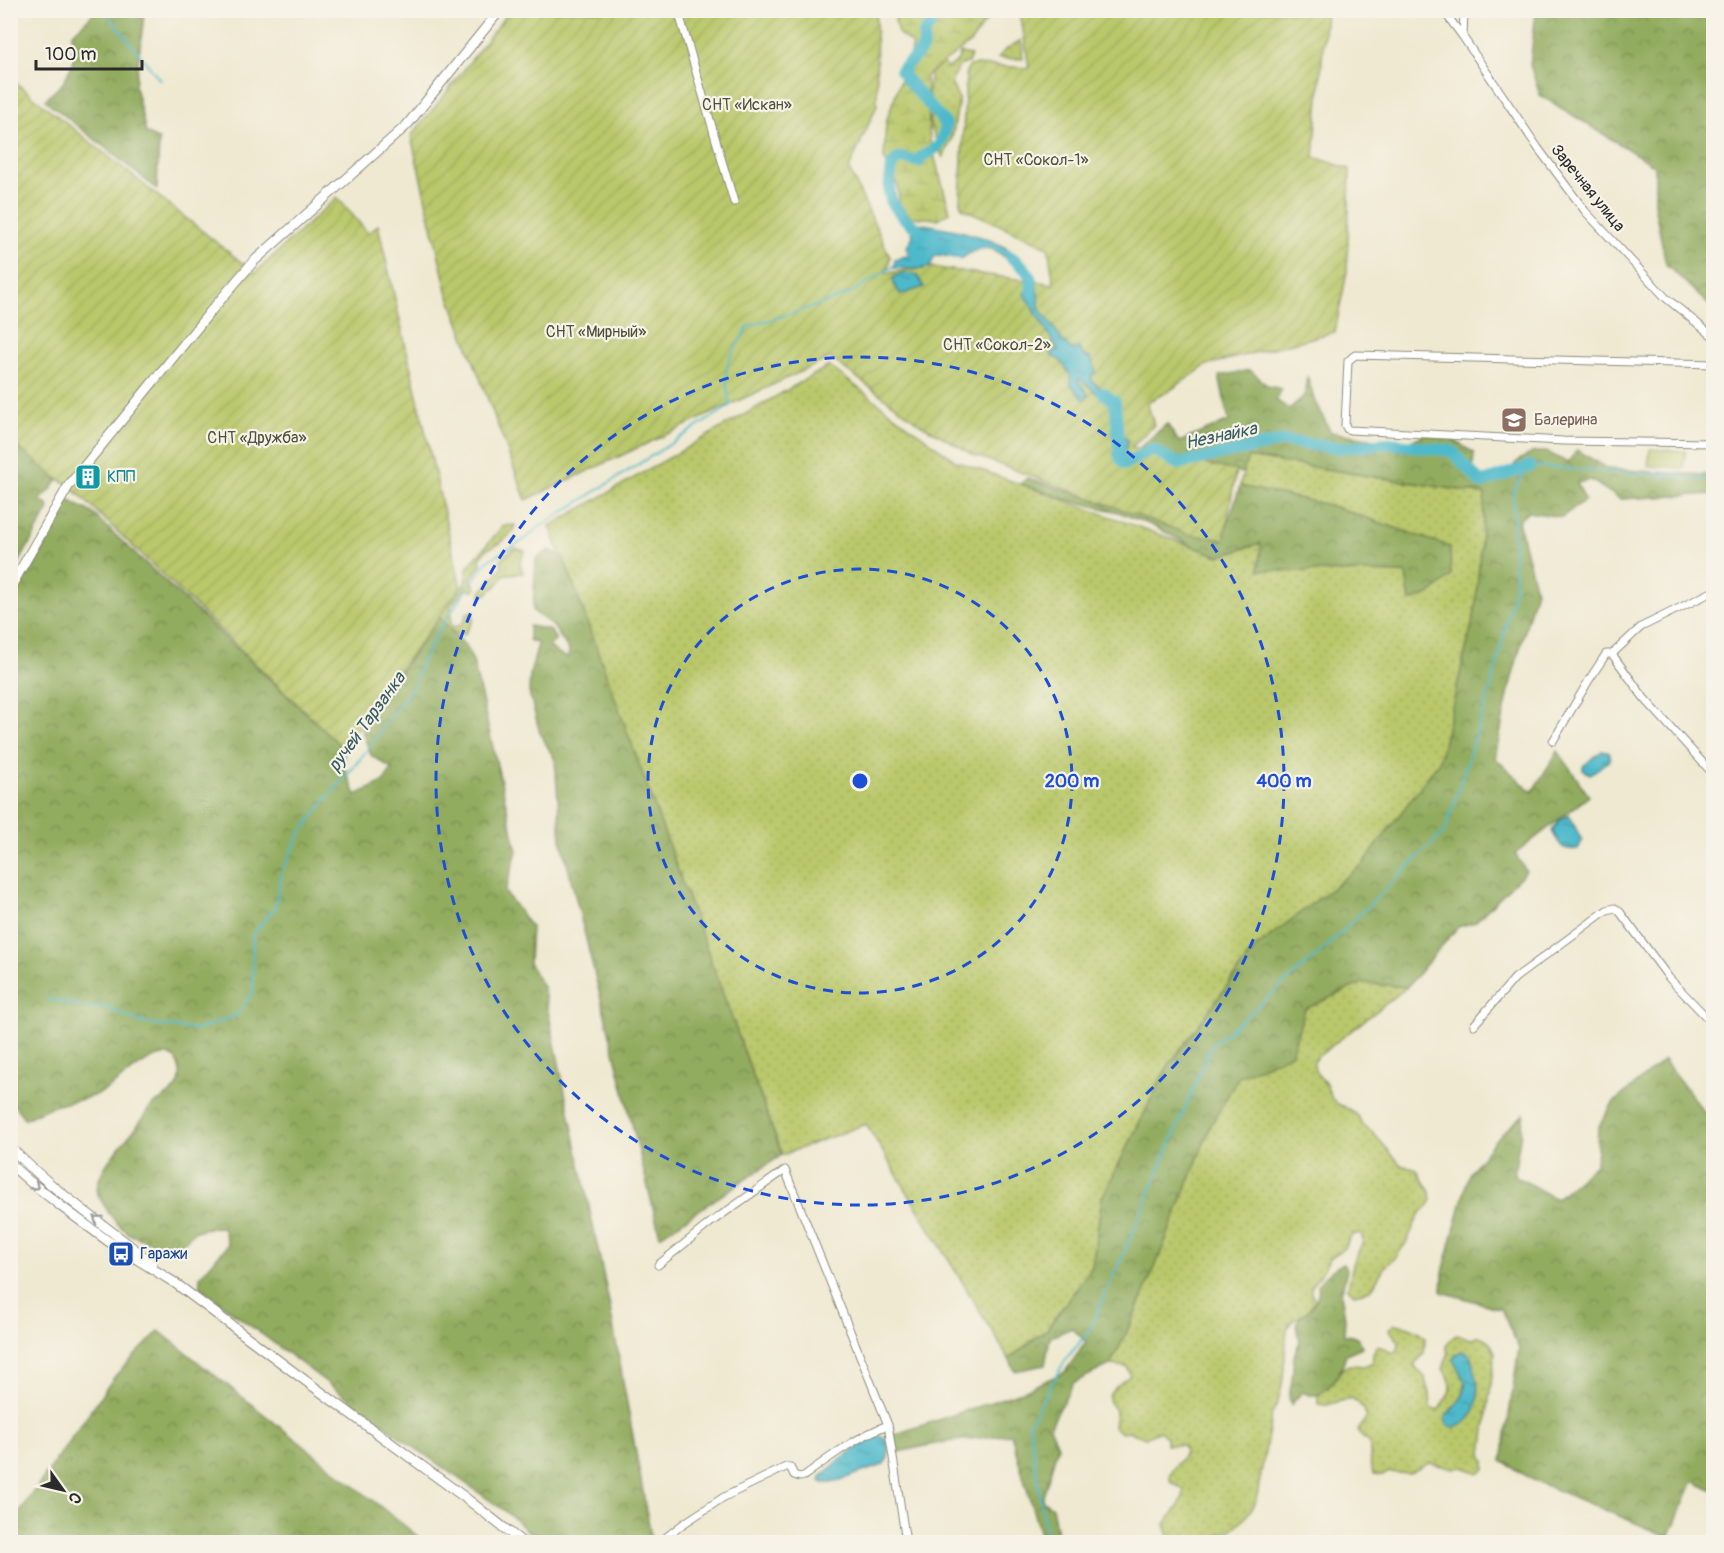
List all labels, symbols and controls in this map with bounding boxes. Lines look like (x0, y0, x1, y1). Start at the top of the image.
scale bar (36, 33, 142, 71)
text: 100 m (45, 43, 97, 66)
park label: СНТ «Искан» (702, 95, 792, 115)
street label: Заречная улица (1547, 140, 1629, 236)
park label: СНТ «Сокол-1» (983, 150, 1089, 170)
park label: СНТ «Мирный» (546, 322, 646, 342)
park label: СНТ «Сокол-2» (943, 335, 1051, 355)
school or university icon: Балерина (1499, 405, 1529, 435)
place label: Балерина (1534, 410, 1597, 430)
water label: Незнайка (1183, 417, 1260, 455)
park label: СНТ «Дружба» (207, 428, 307, 448)
building icon: КПП (73, 462, 103, 492)
place label: КПП (107, 467, 136, 487)
water label: ручей Тарзанка (323, 667, 412, 776)
text: 200 m (1045, 770, 1099, 793)
text: 400 m (1257, 770, 1311, 793)
centre of rings (850, 771, 870, 791)
one-way arrow (29, 1179, 40, 1190)
one-way arrow (92, 1215, 103, 1226)
bus stop icon: Гаражи (106, 1239, 136, 1269)
place label: Гаражи (140, 1244, 187, 1264)
north arrow (33, 1460, 93, 1520)
text: С (63, 1488, 86, 1508)

